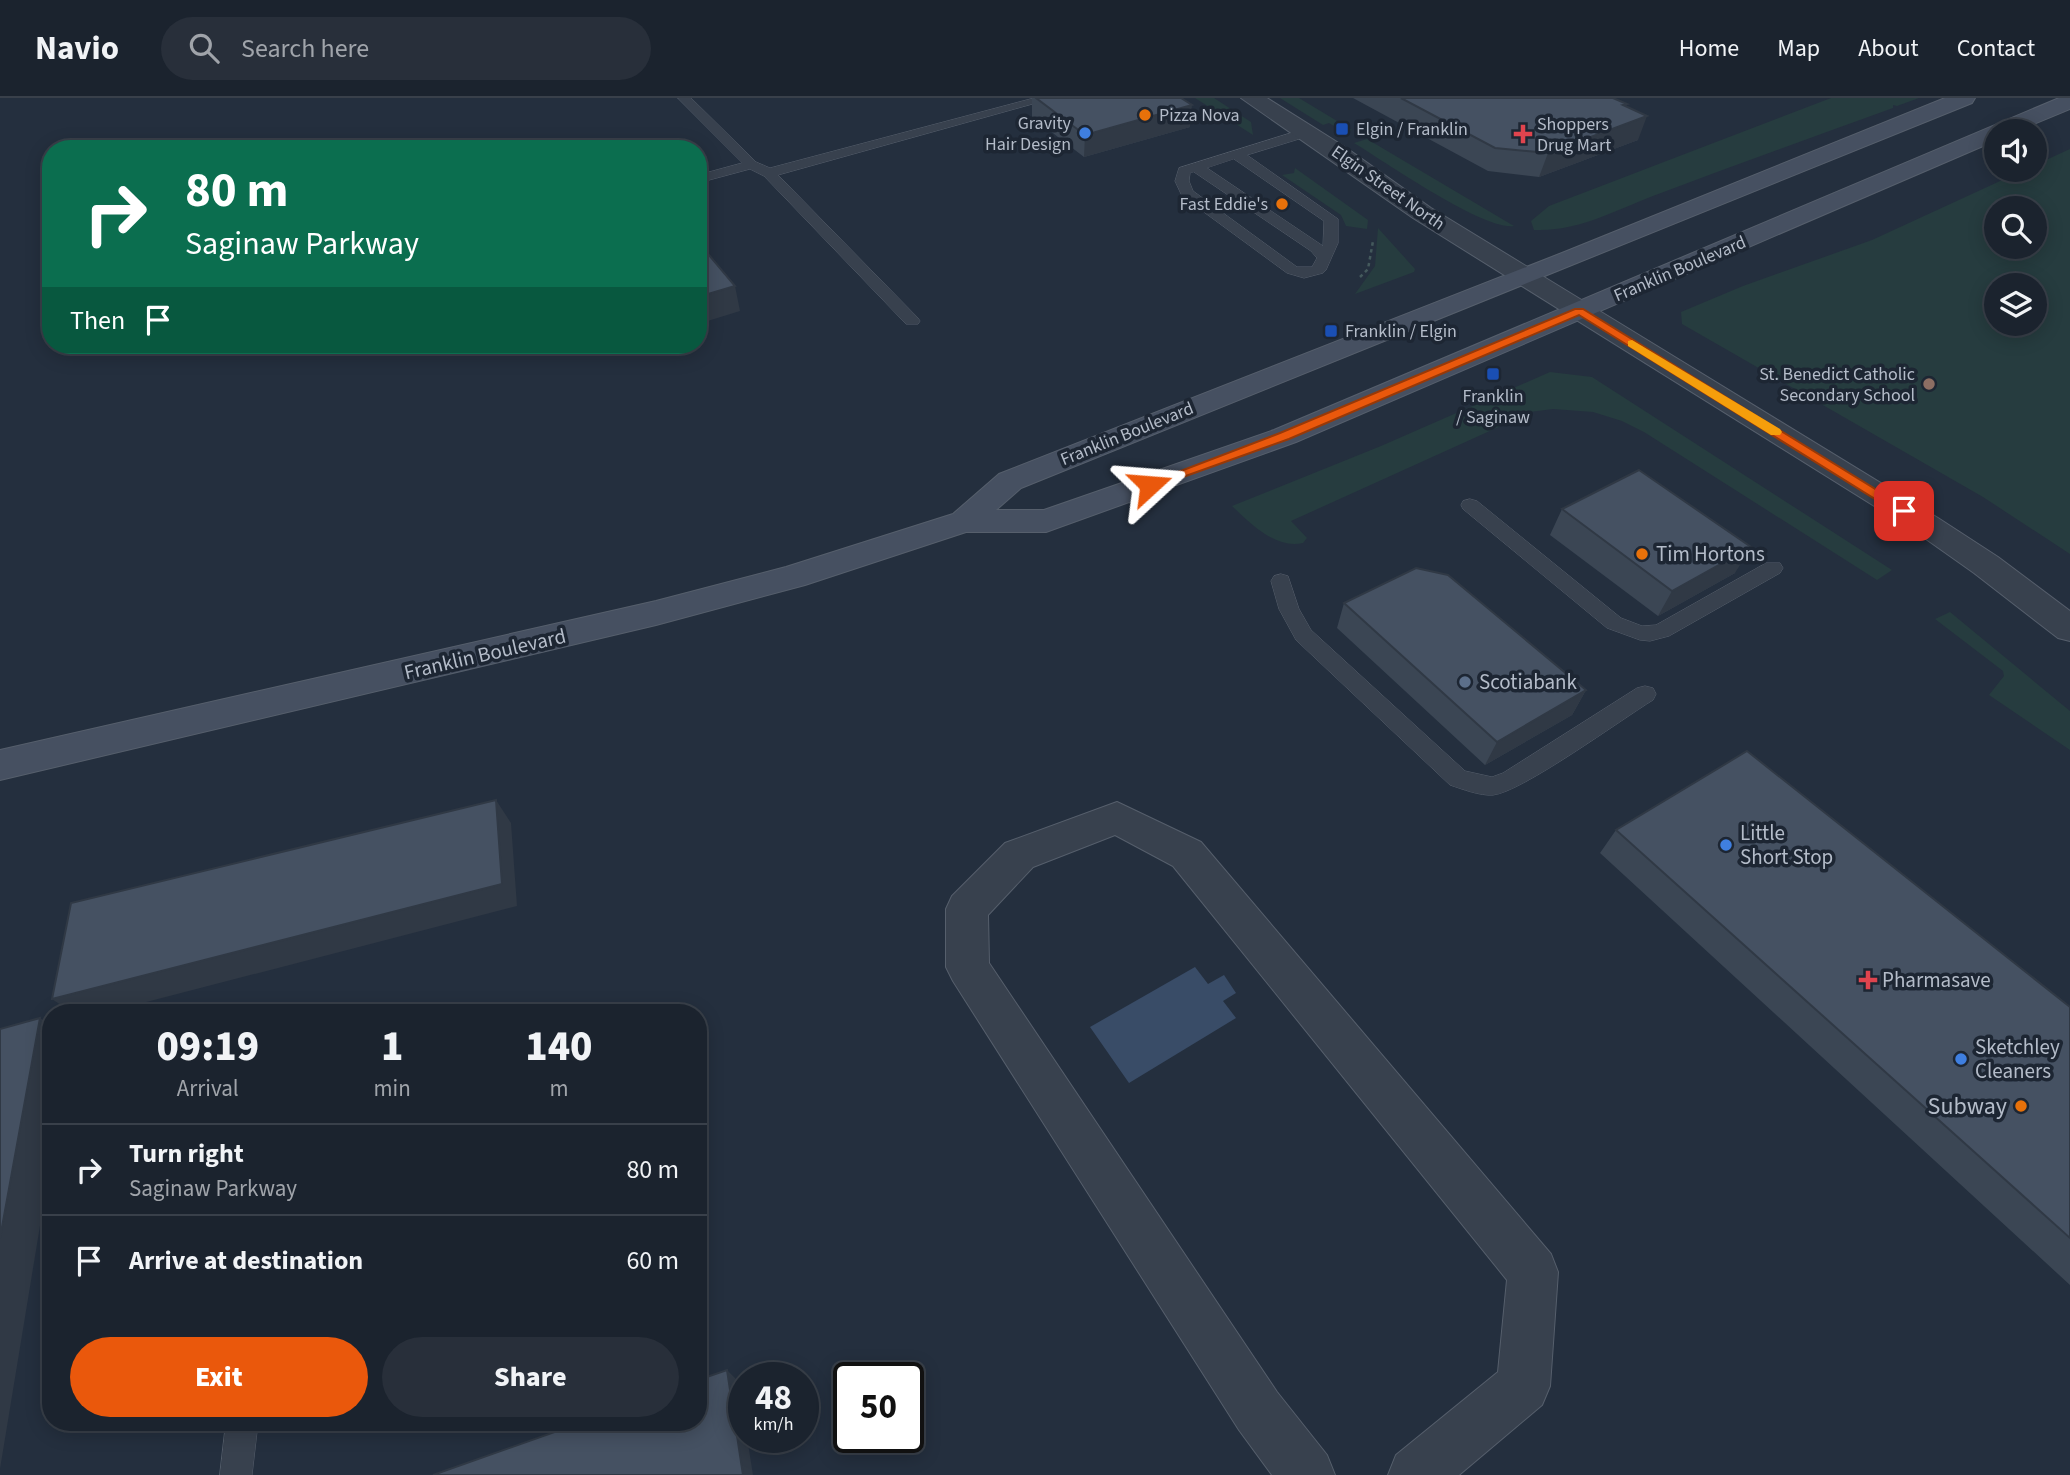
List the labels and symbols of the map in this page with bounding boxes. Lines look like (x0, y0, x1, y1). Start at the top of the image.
place label: Pizza Nova (1159, 103, 1240, 128)
marker: Pizza Nova (1137, 107, 1153, 123)
place label: Gravity Hair Design (985, 111, 1072, 157)
place label: Shoppers Drug Mart (1537, 112, 1611, 158)
place label: Elgin / Franklin (1356, 117, 1468, 142)
marker: Elgin / Franklin (1334, 121, 1350, 137)
marker: Gravity Hair Design (1077, 125, 1093, 141)
marker: Shoppers Drug Mart (1515, 126, 1531, 142)
street label: Elgin Street North (1326, 140, 1450, 236)
place label: Fast Eddie's (1179, 192, 1268, 217)
marker: Fast Eddie's (1274, 196, 1290, 212)
street label: Franklin Boulevard (1610, 230, 1750, 308)
place label: Franklin / Elgin (1345, 319, 1457, 344)
marker: Franklin / Elgin (1323, 323, 1339, 339)
place label: St. Benedict Catholic Secondary School (1759, 362, 1915, 408)
marker: Franklin / Saginaw (1485, 366, 1501, 382)
marker: St. Benedict Catholic Secondary School (1921, 376, 1937, 392)
place label: Franklin / Saginaw (1456, 384, 1530, 430)
street label: Franklin Boulevard (1057, 396, 1197, 472)
position arrow (1113, 448, 1187, 522)
pin (1874, 481, 1934, 541)
place label: Tim Hortons (1656, 539, 1765, 569)
marker: Tim Hortons (1634, 546, 1650, 562)
street label: Franklin Boulevard (401, 621, 569, 687)
place label: Scotiabank (1479, 667, 1578, 697)
marker: Scotiabank (1457, 674, 1473, 690)
place label: Little Short Stop (1740, 818, 1833, 872)
marker: Little Short Stop (1718, 837, 1734, 853)
place label: Pharmasave (1882, 965, 1991, 995)
marker: Pharmasave (1860, 972, 1876, 988)
place label: Sketchley Cleaners (1975, 1032, 2060, 1086)
marker: Sketchley Cleaners (1953, 1051, 1969, 1067)
place label: Subway (1928, 1089, 2007, 1124)
marker: Subway (2013, 1098, 2029, 1114)
speed limit sign: 50 (833, 1362, 924, 1453)

